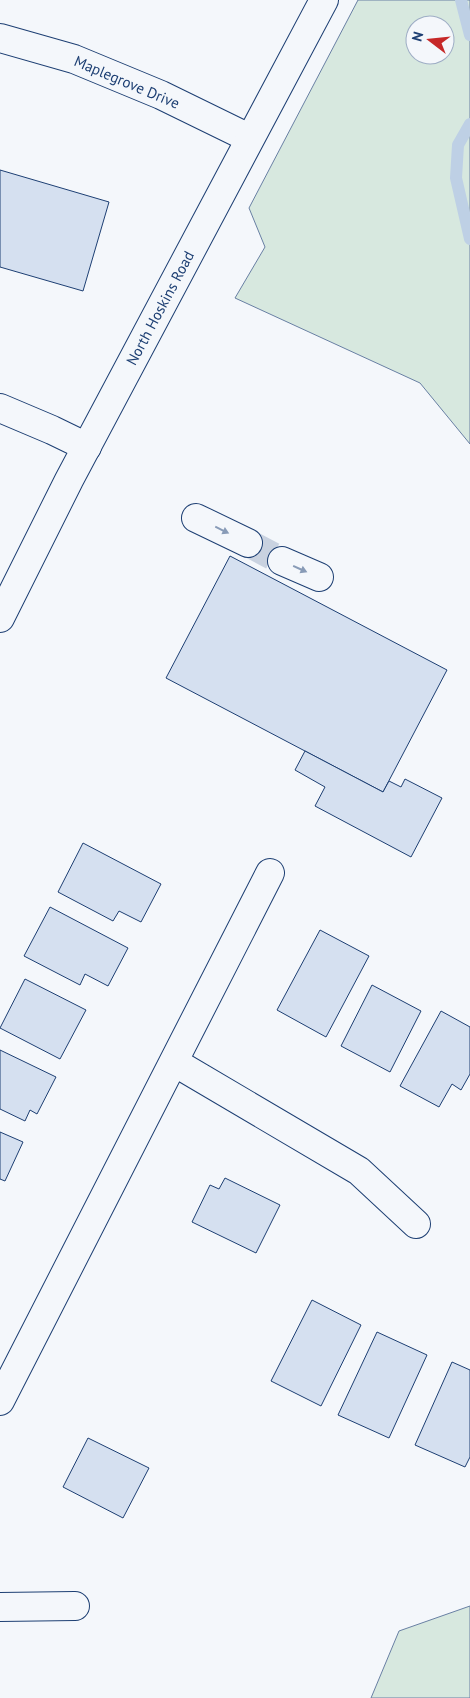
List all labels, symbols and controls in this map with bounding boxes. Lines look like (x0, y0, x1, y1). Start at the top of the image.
north arrow (405, 15, 455, 65)
text: N (408, 30, 427, 43)
street label: Maplegrove Drive (71, 51, 183, 113)
street label: North Hoskins Road (122, 248, 198, 368)
one-way arrow (215, 526, 229, 534)
one-way arrow (293, 565, 307, 573)

